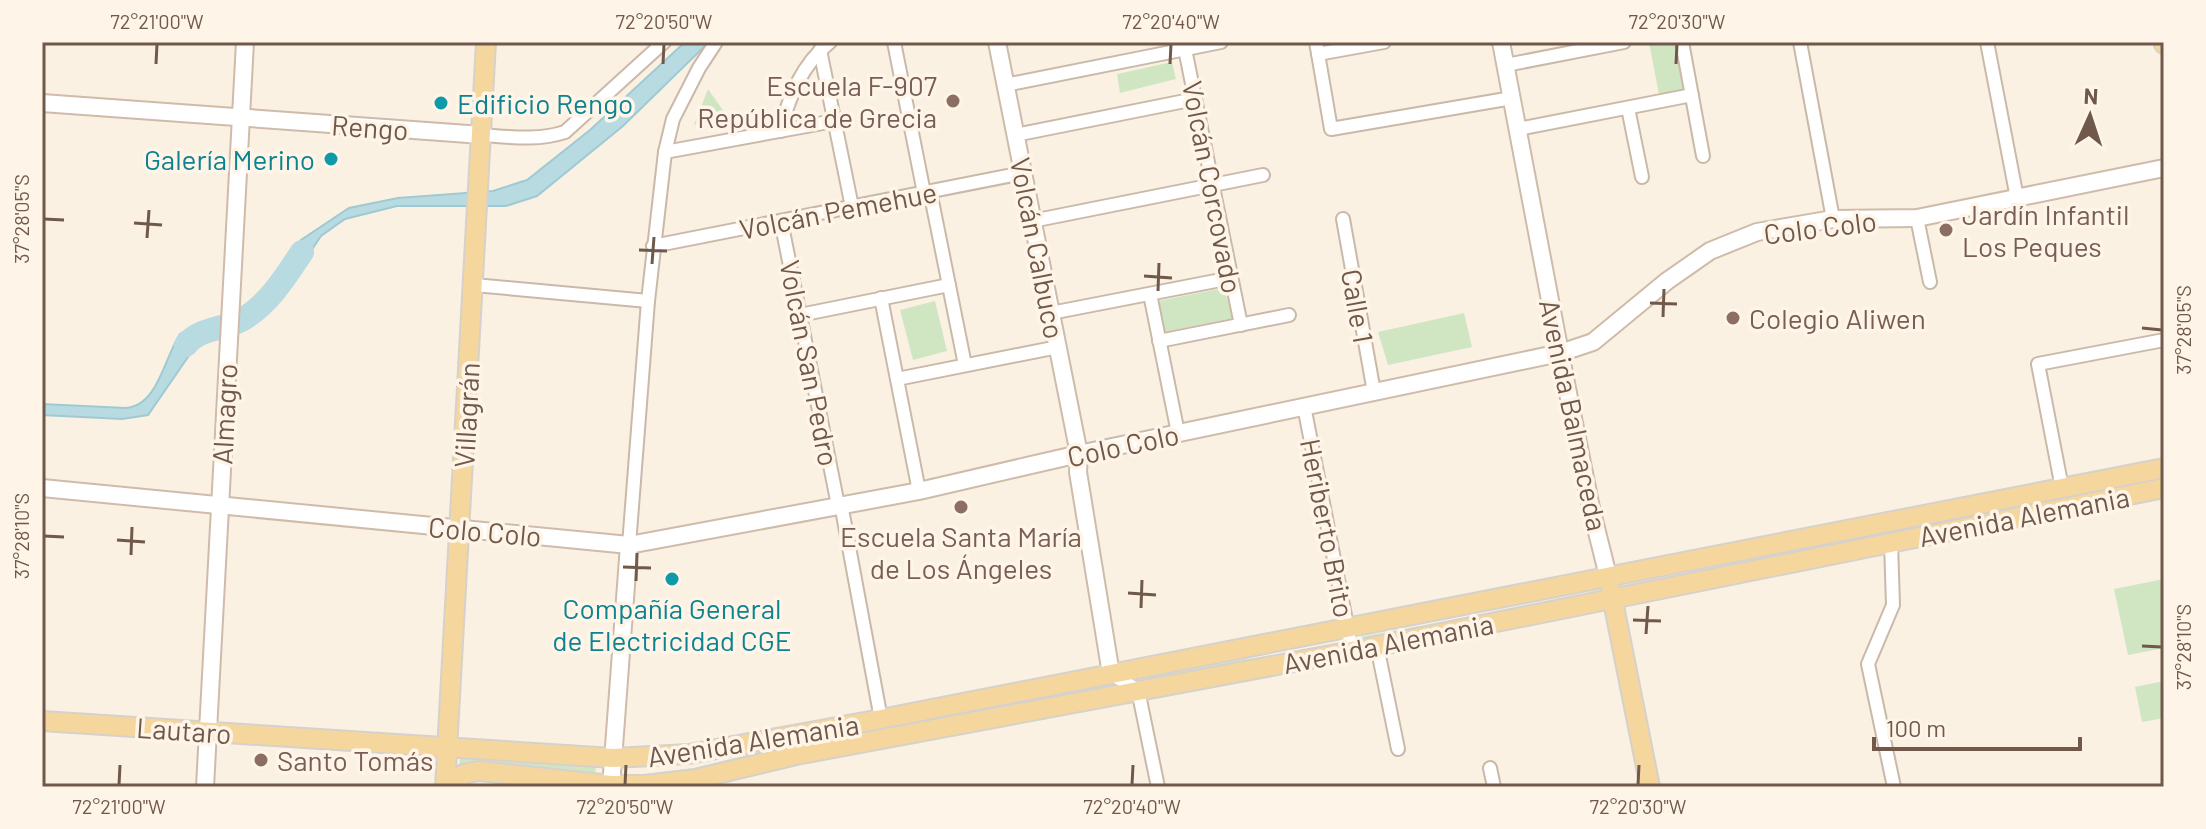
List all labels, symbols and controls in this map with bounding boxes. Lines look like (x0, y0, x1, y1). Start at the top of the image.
text: 72°21'00"W (110, 9, 204, 33)
text: 72°20'50"W (616, 9, 713, 33)
text: 72°20'40"W (1122, 9, 1220, 33)
text: 72°20'30"W (1629, 9, 1726, 33)
place label: Escuela F-907 República de Grecia (697, 68, 937, 134)
north arrow (2050, 76, 2130, 156)
street label: Volcán Corcovado (1176, 78, 1250, 296)
text: N (2083, 82, 2099, 108)
place label: Edificio Rengo (457, 86, 633, 120)
marker: Escuela F-907 República de Grecia (944, 92, 962, 110)
marker: Edificio Rengo (432, 94, 450, 112)
street label: Rengo (330, 107, 410, 147)
place label: Galería Merino (144, 142, 315, 176)
marker: Galería Merino (322, 150, 340, 168)
street label: Volcán Calbuco (1004, 154, 1072, 342)
text: 37°28'05"S (9, 174, 33, 264)
street label: Volcán Pemehue (736, 174, 940, 246)
place label: Jardín Infantil Los Peques (1962, 197, 2129, 263)
street label: Colo Colo (1762, 203, 1878, 251)
marker: Jardín Infantil Los Peques (1937, 221, 1955, 239)
street label: Volcán San Pedro (773, 257, 847, 469)
street label: Calle 1 (1335, 266, 1381, 346)
text: 37°28'05"S (2171, 285, 2195, 375)
street label: Avenida Balmaceda (1533, 296, 1615, 534)
place label: Colegio Aliwen (1749, 301, 1926, 335)
marker: Colegio Aliwen (1724, 309, 1742, 327)
street label: Villagrán (446, 362, 486, 468)
street label: Almagro (204, 363, 244, 465)
street label: Colo Colo (1064, 417, 1182, 473)
street label: Heriberto Brito (1294, 436, 1362, 620)
street label: Avenida Alemania (1916, 479, 2132, 553)
text: 37°28'10"S (9, 493, 33, 579)
marker: Escuela Santa María de Los Ángeles (952, 498, 970, 516)
street label: Colo Colo (427, 509, 543, 553)
place label: Escuela Santa María de Los Ángeles (840, 519, 1082, 585)
marker: Compañía General de Electricidad CGE (663, 570, 681, 588)
place label: Compañía General de Electricidad CGE (552, 591, 792, 657)
text: 37°28'10"S (2171, 604, 2195, 690)
street label: Avenida Alemania (1280, 606, 1496, 680)
scale bar (1874, 701, 2080, 751)
street label: Avenida Alemania (645, 706, 861, 774)
street label: Lautaro (135, 710, 233, 750)
text: 100 m (1886, 713, 1946, 742)
place label: Santo Tomás (277, 743, 433, 777)
marker: Santo Tomás (252, 751, 270, 769)
text: 72°21'00"W (72, 794, 166, 818)
text: 72°20'50"W (577, 794, 674, 818)
text: 72°20'40"W (1083, 794, 1181, 818)
text: 72°20'30"W (1590, 794, 1687, 818)

